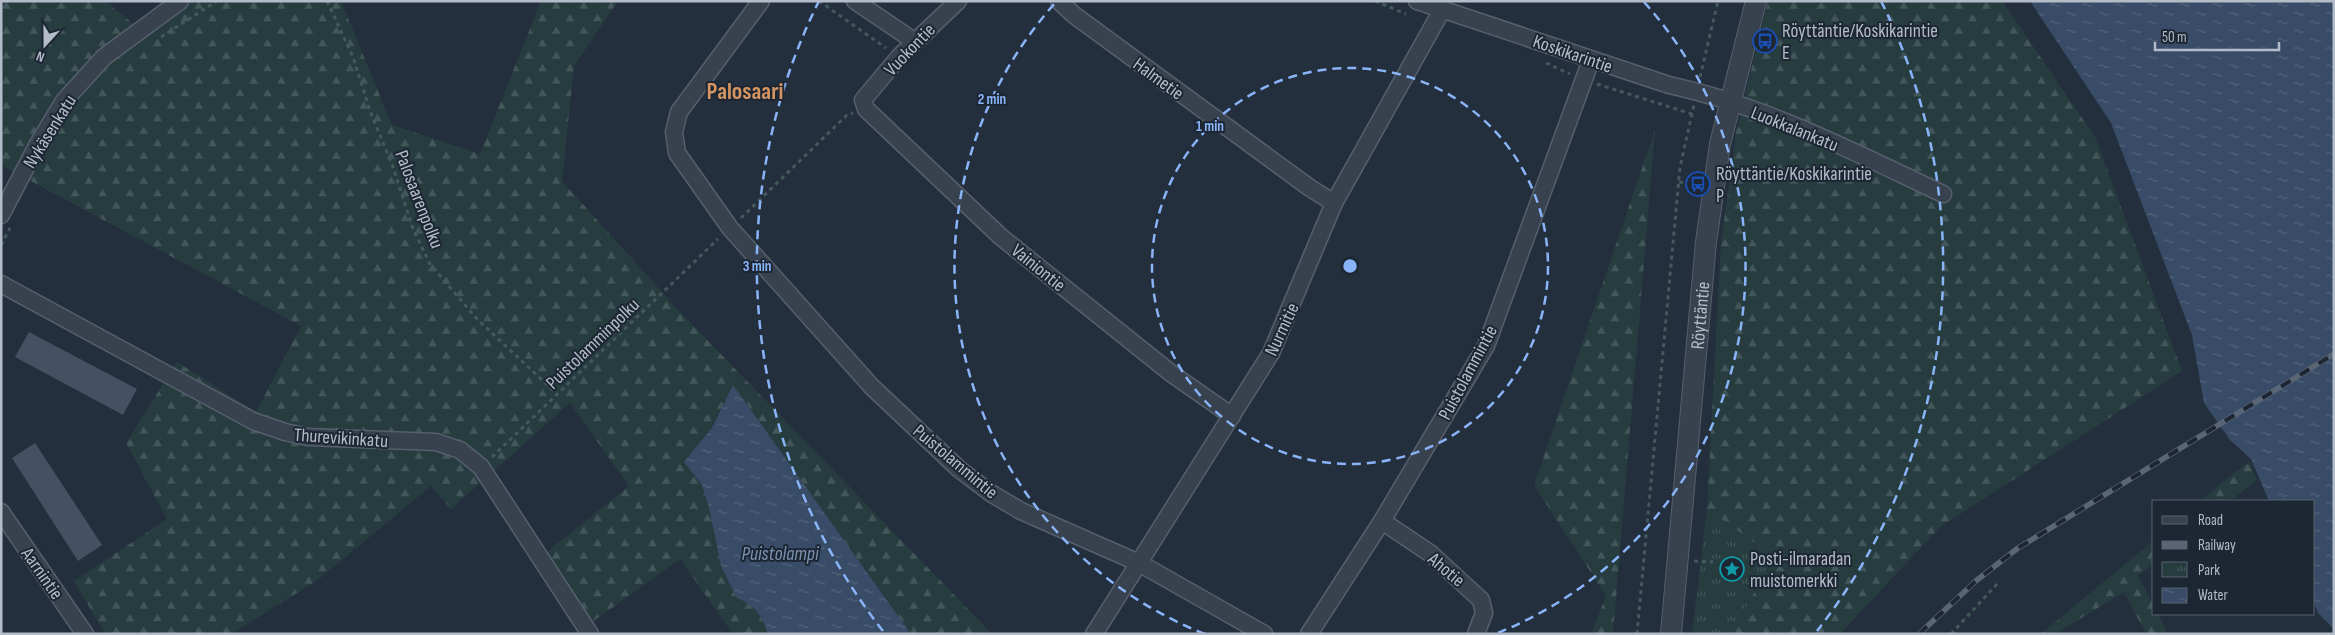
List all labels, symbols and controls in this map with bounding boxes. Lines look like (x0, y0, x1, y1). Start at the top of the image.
street label: Vuokontie (880, 19, 941, 81)
north arrow (20, 20, 70, 70)
place label: Röyttäntie/Koskikarintie E (1782, 20, 1938, 65)
scale bar (2155, 20, 2279, 52)
bus stop icon: Röyttäntie/Koskikarintie E (1752, 28, 1778, 54)
text: 50 m (2162, 28, 2187, 47)
street label: Koskikarintie (1530, 30, 1615, 79)
text: N (34, 47, 47, 66)
street label: Halmetie (1128, 53, 1188, 105)
district label: Palosaari (707, 77, 784, 106)
text: 2 min (978, 90, 1006, 109)
street label: Nykäsenkatu (19, 91, 82, 173)
street label: Luokkalankatu (1747, 101, 1841, 157)
text: 1 min (1196, 117, 1224, 136)
street label: Palosaarenpolku (389, 147, 448, 252)
place label: Röyttäntie/Koskikarintie P (1716, 163, 1872, 208)
bus stop icon: Röyttäntie/Koskikarintie P (1685, 171, 1711, 197)
street label: Vainiontie (1006, 239, 1070, 297)
text: 3 min (743, 257, 771, 276)
centre of rings (1341, 257, 1359, 275)
street label: Röyttäntie (1686, 281, 1715, 350)
street label: Puistolamminpolku (541, 294, 645, 394)
street label: Nurmitie (1260, 299, 1305, 360)
street label: Puistolammintie (1434, 321, 1503, 424)
street label: Puistolammintie (908, 420, 1002, 504)
street label: Thurevikinkatu (293, 424, 389, 453)
legend (2152, 500, 2315, 615)
text: Road (2198, 511, 2223, 530)
text: Railway (2198, 536, 2236, 555)
water label: Puistolampi (741, 542, 820, 566)
street label: Aarnintie (15, 543, 68, 604)
street label: Ahotie (1422, 547, 1469, 592)
place label: Posti-ilmaradan muistomerkki (1750, 548, 1851, 593)
place icon: Posti-ilmaradan muistomerkki (1719, 556, 1745, 582)
text: Park (2198, 561, 2220, 580)
text: Water (2198, 586, 2229, 605)

